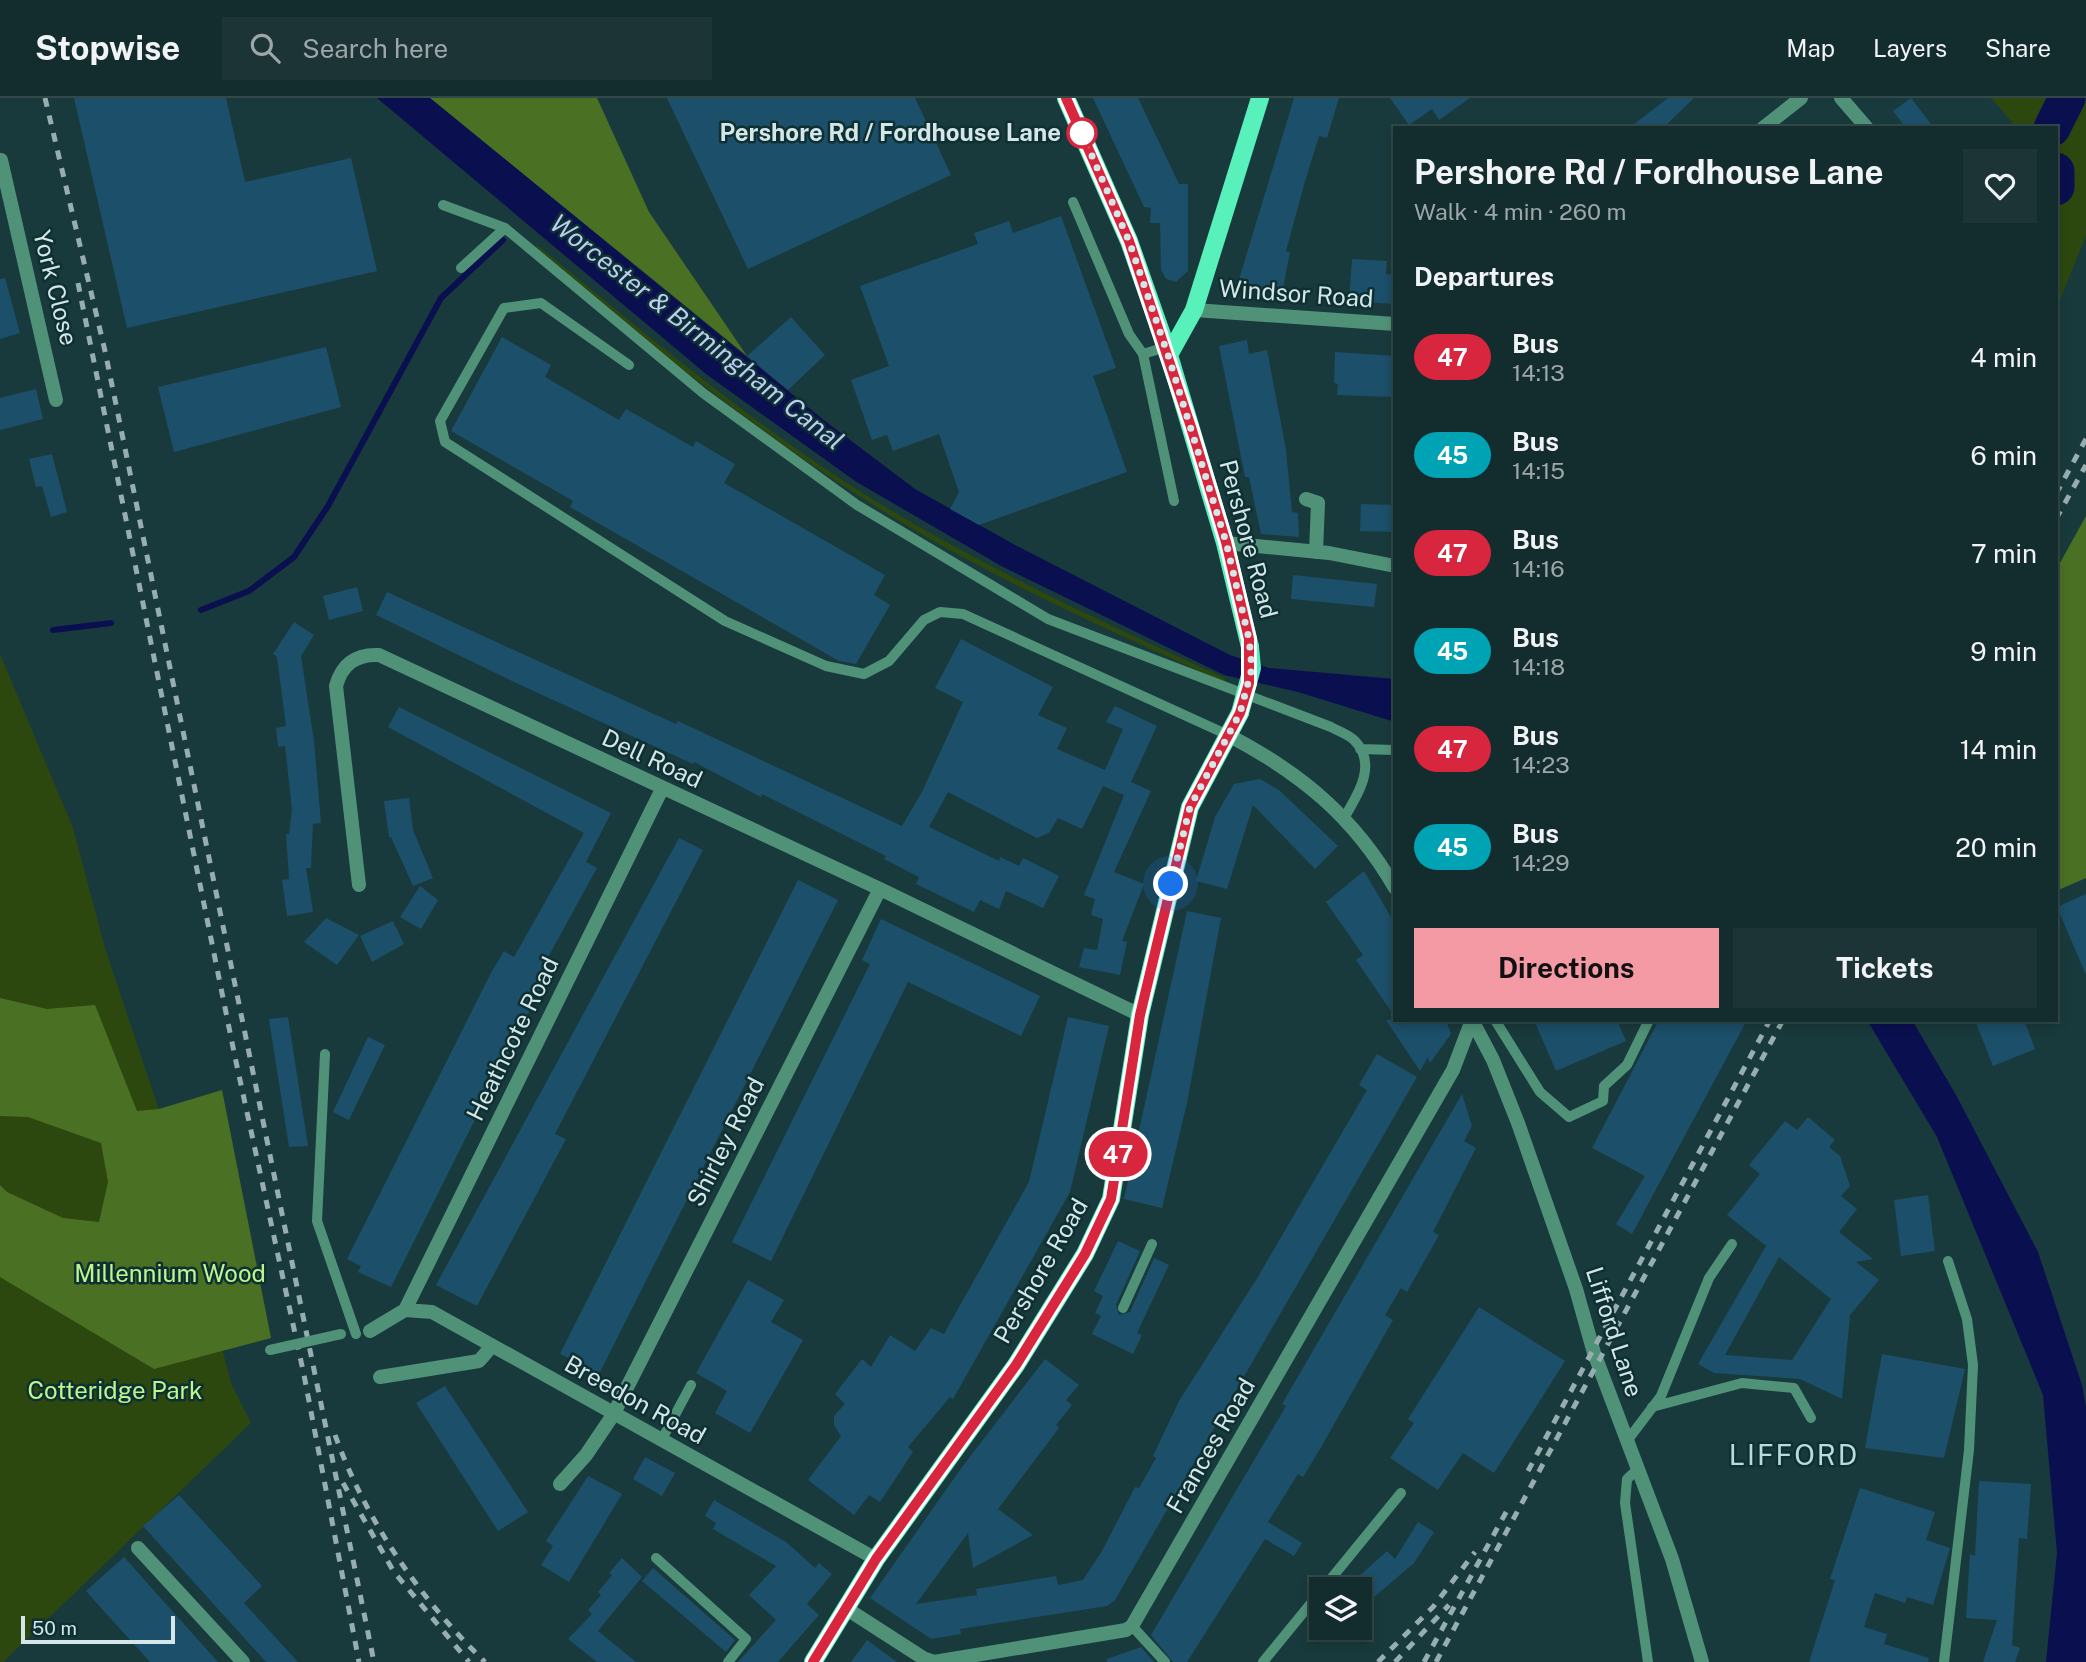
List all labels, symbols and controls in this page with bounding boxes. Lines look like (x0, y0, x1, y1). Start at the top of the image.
search box (222, 17, 712, 80)
text: Stopwise (35, 29, 180, 67)
icon: search (246, 29, 284, 67)
text: Search here (302, 33, 448, 64)
text: Map (1786, 34, 1835, 62)
text: Layers (1873, 34, 1947, 62)
text: Share (1985, 34, 2051, 62)
place label: Pershore Rd / Fordhouse Lane (720, 118, 1061, 146)
marker: Pershore Rd / Fordhouse Lane (1067, 118, 1097, 148)
button: heart (1963, 149, 2037, 223)
text: Pershore Rd / Fordhouse Lane (1414, 153, 1884, 191)
text: Walk · 4 min · 260 m (1414, 198, 1627, 225)
water label: Worcester & Birmingham Canal (544, 207, 850, 456)
street label: York Close (28, 227, 84, 348)
text: Departures (1414, 261, 1554, 292)
street label: Windsor Road (1218, 274, 1374, 312)
text: Bus (1512, 328, 1559, 359)
text: 4 min (1970, 342, 2037, 373)
text: 47 (1437, 343, 1468, 371)
text: 14:13 (1512, 359, 1565, 386)
text: Bus (1512, 426, 1559, 457)
text: 6 min (1970, 440, 2037, 471)
text: 45 (1437, 441, 1468, 469)
street label: Pershore Road (1214, 456, 1284, 621)
text: 14:15 (1512, 457, 1565, 484)
text: Bus (1512, 524, 1559, 555)
text: 7 min (1971, 538, 2037, 569)
text: 47 (1437, 539, 1468, 567)
text: 14:16 (1512, 555, 1565, 582)
text: Bus (1512, 622, 1559, 653)
text: 9 min (1970, 636, 2037, 667)
text: 45 (1437, 637, 1468, 665)
text: 14:18 (1512, 653, 1565, 680)
text: Bus (1512, 720, 1559, 751)
street label: Dell Road (598, 723, 707, 793)
text: 14 min (1960, 734, 2037, 765)
text: 47 (1437, 735, 1468, 763)
text: 14:23 (1512, 751, 1570, 778)
text: Bus (1512, 818, 1559, 849)
text: 20 min (1955, 832, 2037, 863)
text: 45 (1437, 833, 1468, 861)
text: 14:29 (1512, 849, 1570, 876)
your location (1153, 866, 1188, 901)
button: Directions (1414, 928, 1719, 1008)
button: Tickets (1733, 928, 2037, 1008)
street label: Heathcote Road (460, 952, 564, 1125)
street label: Shirley Road (681, 1072, 770, 1211)
line badge: 47 (1086, 1131, 1150, 1177)
text: 47 (1103, 1140, 1133, 1168)
street label: Pershore Road (987, 1193, 1093, 1348)
park label: Millennium Wood (74, 1259, 266, 1287)
street label: Lifford Lane (1581, 1263, 1649, 1400)
street label: Breedon Road (560, 1349, 711, 1449)
street label: Frances Road (1160, 1373, 1260, 1518)
park label: Cotteridge Park (28, 1376, 202, 1404)
district label: LIFFORD (1729, 1438, 1859, 1471)
map controls (1309, 1577, 1372, 1640)
button: layers (1309, 1577, 1372, 1640)
scale bar (21, 1613, 175, 1645)
text: 50 m (32, 1617, 77, 1639)

